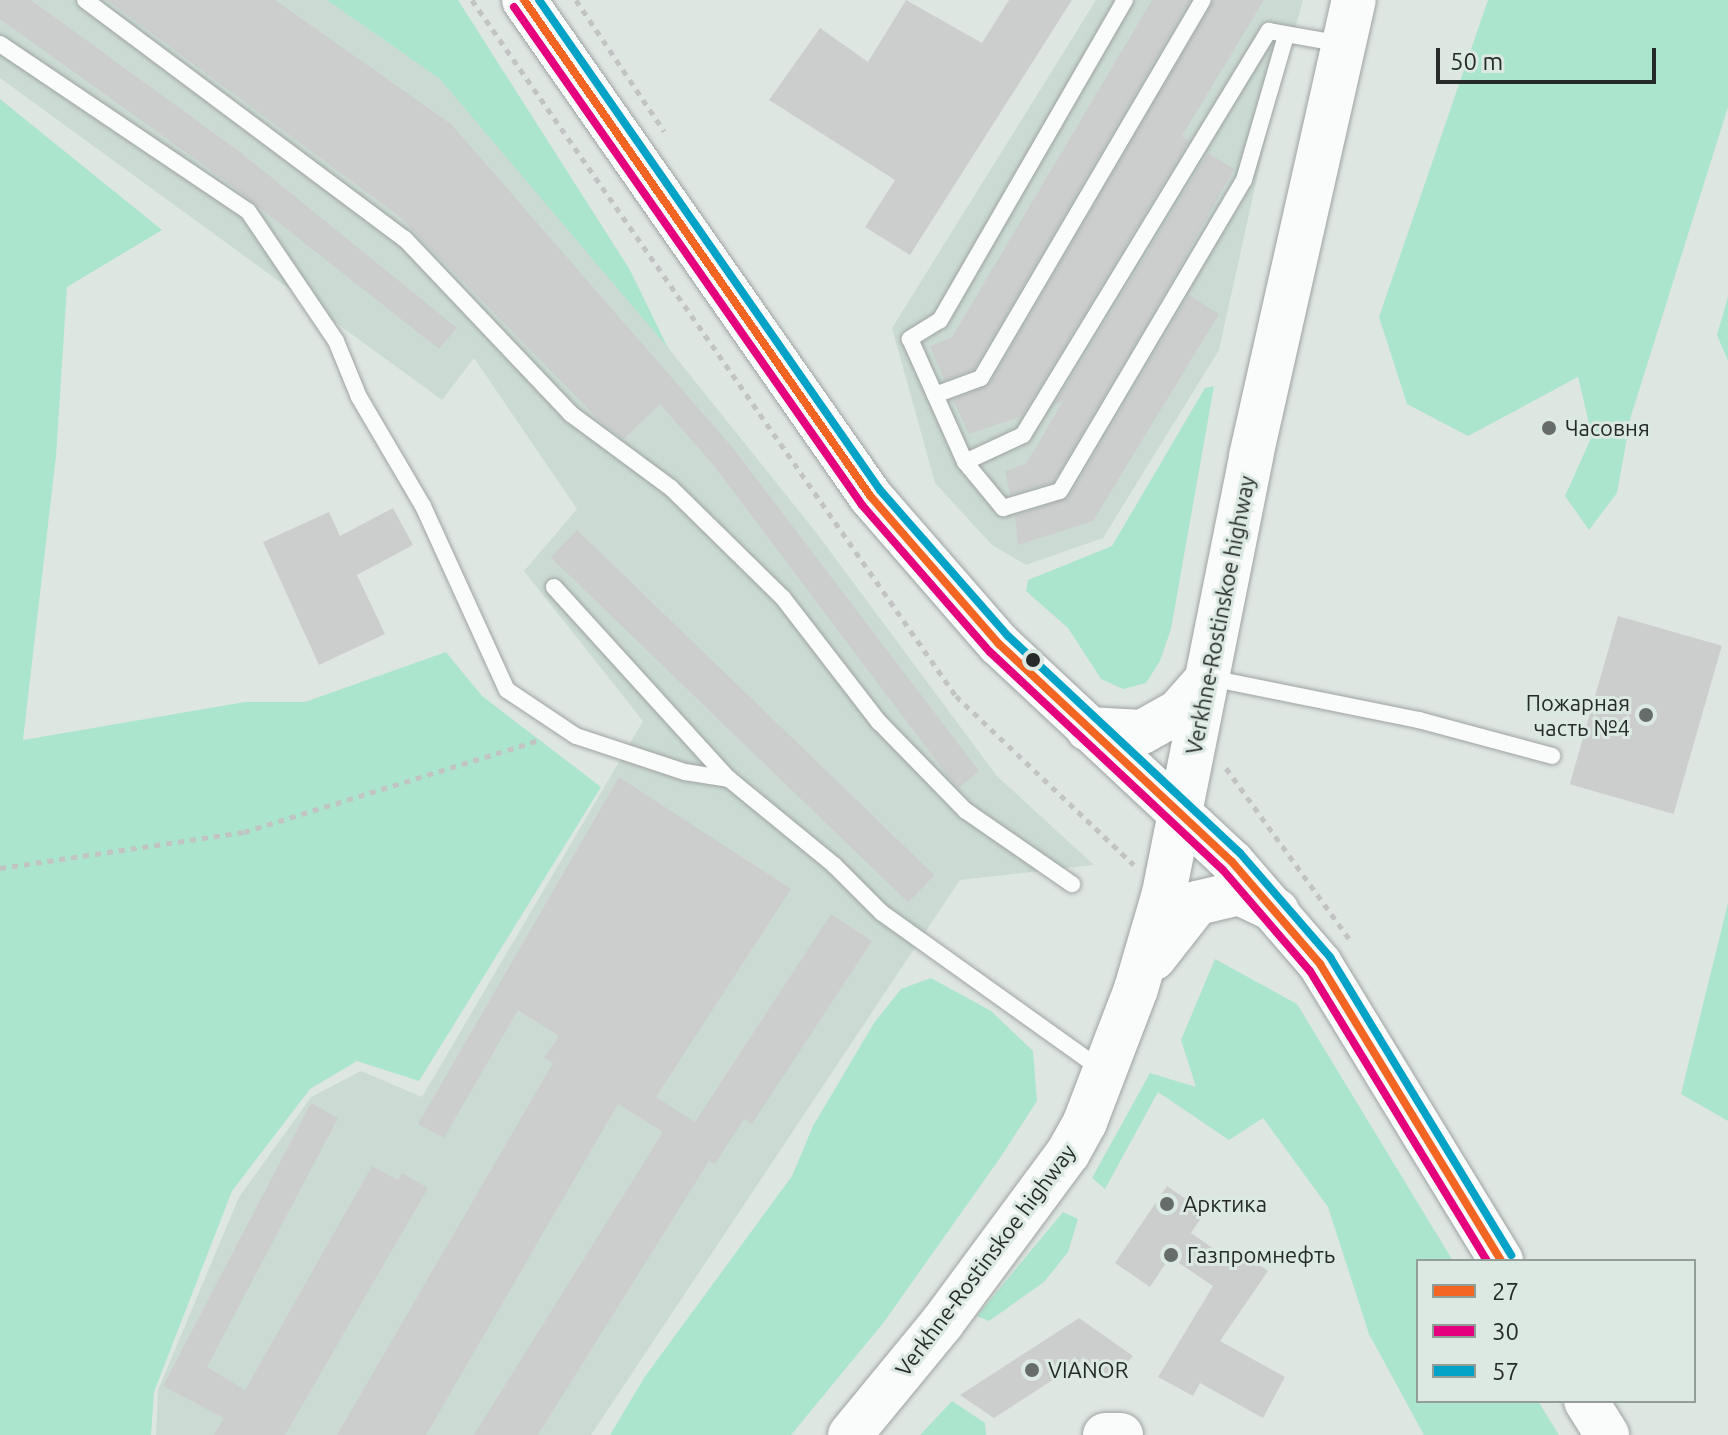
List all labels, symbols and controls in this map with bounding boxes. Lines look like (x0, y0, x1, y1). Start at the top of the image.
scale bar (1440, 32, 1660, 82)
text: 50 m (1450, 48, 1503, 75)
place label: Часовня (1565, 415, 1650, 441)
marker: Часовня (1540, 419, 1558, 437)
street label: Verkhne-Rostinskoe highway (1180, 473, 1260, 757)
unlabelled marker (1025, 652, 1041, 668)
place label: Пожарная часть №4 (1526, 689, 1630, 740)
marker: Пожарная часть №4 (1637, 706, 1655, 724)
street label: Verkhne-Rostinskoe highway (889, 1139, 1081, 1381)
place label: Арктика (1183, 1191, 1267, 1217)
marker: Арктика (1158, 1195, 1176, 1213)
place label: Газпромнефть (1187, 1242, 1335, 1268)
marker: Газпромнефть (1162, 1246, 1180, 1264)
legend (1416, 1259, 1696, 1403)
text: 27 (1492, 1278, 1519, 1305)
text: 30 (1492, 1318, 1519, 1345)
place label: VIANOR (1048, 1357, 1128, 1383)
text: 57 (1492, 1358, 1519, 1385)
marker: VIANOR (1023, 1361, 1041, 1379)

